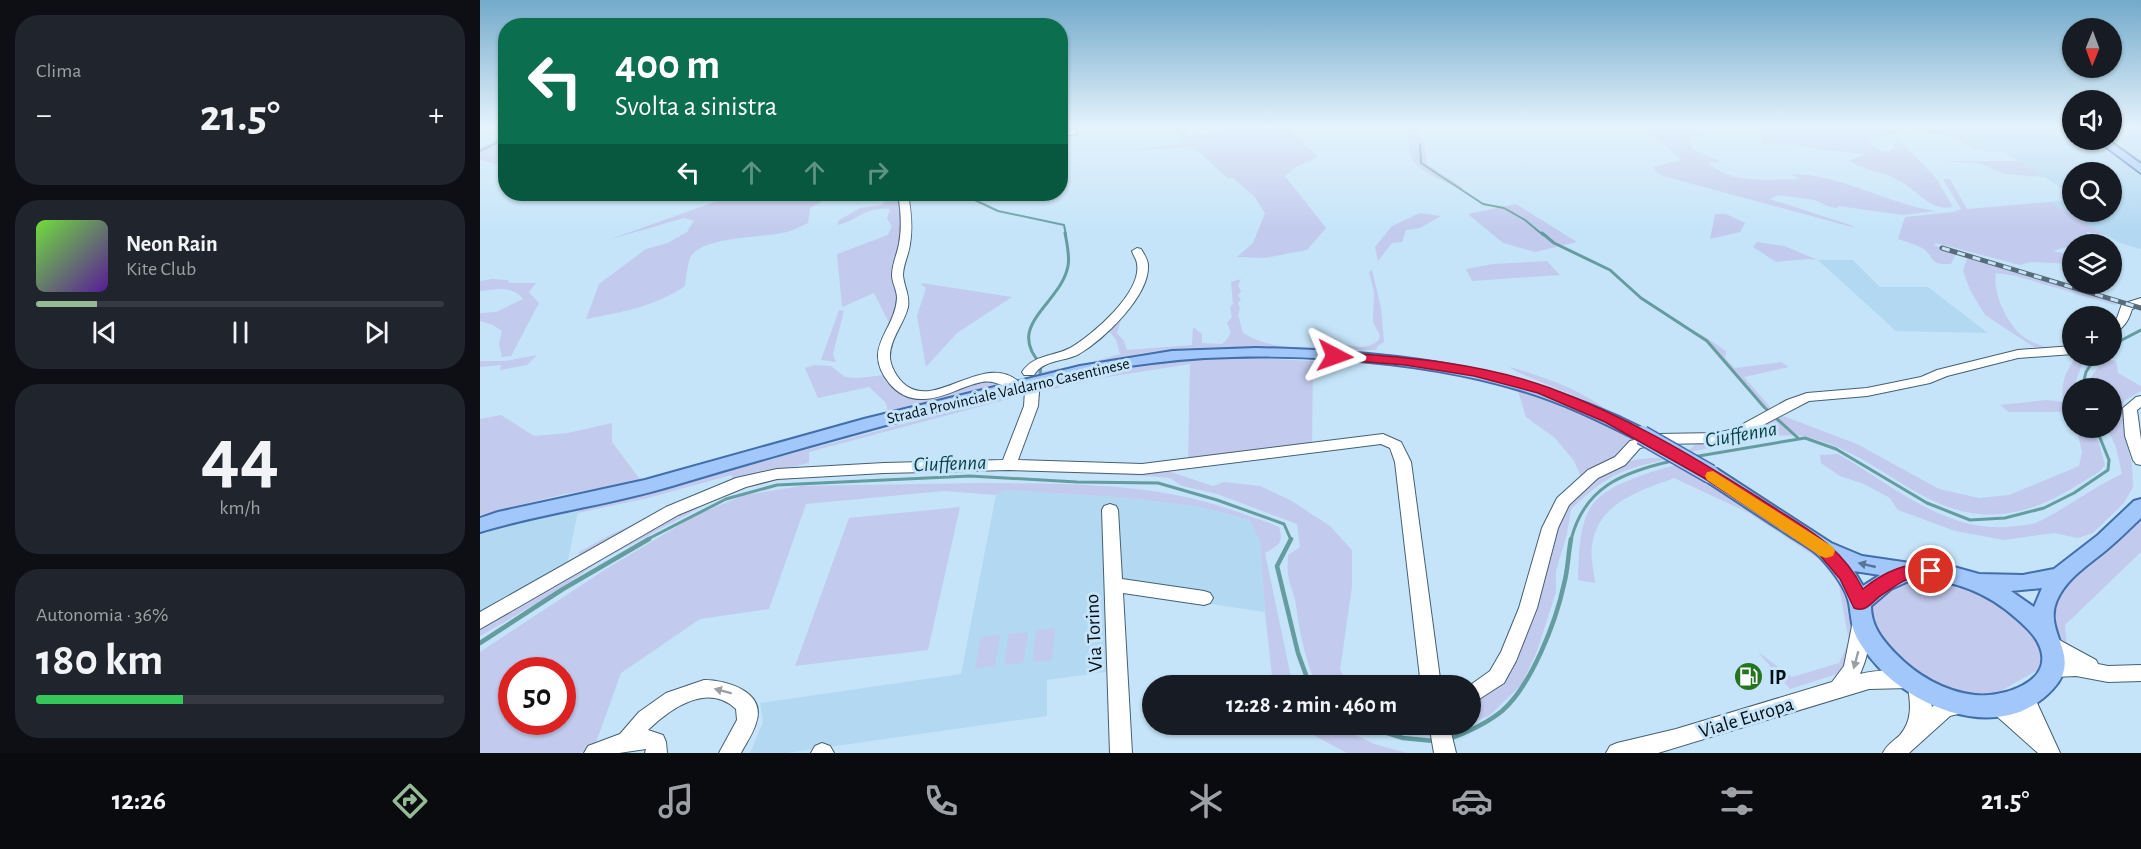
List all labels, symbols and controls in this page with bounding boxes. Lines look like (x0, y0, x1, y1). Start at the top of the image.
north arrow (2062, 18, 2122, 78)
map controls (2062, 18, 2122, 438)
icon: left (516, 42, 594, 120)
text: 400 m (615, 44, 720, 86)
text: Clima (36, 61, 81, 81)
button: sound (2062, 90, 2122, 150)
text: Svolta a sinistra (615, 93, 777, 120)
text: 21.5° (200, 94, 280, 139)
text: − (36, 99, 52, 132)
text: + (428, 99, 444, 132)
icon: left (672, 156, 705, 189)
icon: ahead (735, 156, 768, 189)
icon: ahead (798, 156, 831, 189)
icon: right (861, 156, 894, 189)
button: search (2062, 162, 2122, 222)
text: Neon Rain (126, 233, 218, 255)
button: layers (2062, 234, 2122, 294)
text: Kite Club (126, 259, 196, 279)
button: + (2062, 306, 2122, 366)
icon: previous (88, 316, 121, 349)
icon: pause (224, 316, 257, 349)
icon: next (360, 316, 393, 349)
position arrow (1303, 324, 1367, 388)
street label: Strada Provinciale Valdarno Casentinese (885, 355, 1131, 427)
button: − (2062, 378, 2122, 438)
text: 44 (201, 418, 279, 496)
water label: Ciuffenna (1703, 418, 1779, 451)
water label: Ciuffenna (913, 452, 987, 475)
text: km/h (219, 498, 261, 518)
pin (1905, 545, 1956, 596)
icon: arrive (1914, 554, 1947, 587)
one-way arrow (1857, 560, 1876, 569)
street label: Via Torino (1082, 593, 1106, 673)
text: Autonomia · 36% (36, 605, 168, 625)
text: 180 km (36, 638, 163, 683)
one-way arrow (1851, 651, 1860, 669)
speed limit sign: 50 (498, 657, 576, 735)
fuel station icon: IP (1732, 661, 1764, 693)
place label: IP (1769, 668, 1786, 688)
one-way arrow (714, 686, 732, 696)
text: 12:28 · 2 min · 460 m (1226, 694, 1397, 716)
street label: Viale Europa (1697, 694, 1796, 742)
icon: directions (389, 780, 431, 822)
icon: music (655, 780, 697, 822)
icon: phone (920, 780, 962, 822)
icon: climate (1185, 780, 1227, 822)
icon: car (1451, 780, 1493, 822)
icon: filters (1716, 780, 1758, 822)
text: 12:26 (112, 787, 166, 814)
text: 21.5° (1981, 787, 2029, 814)

